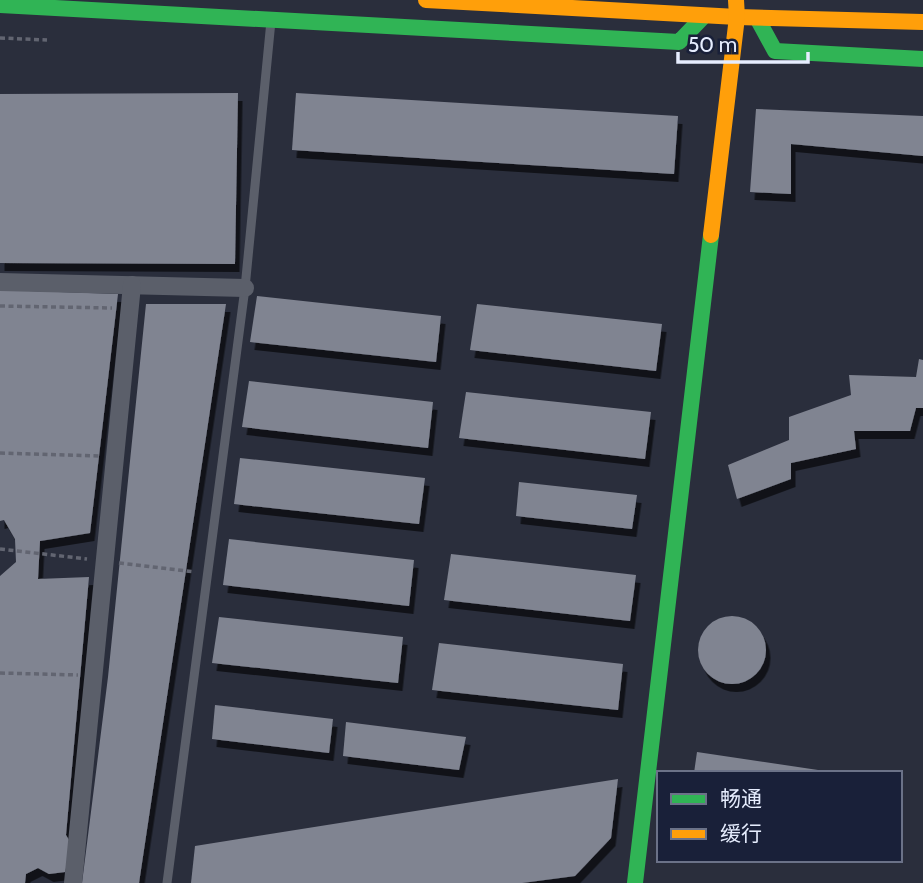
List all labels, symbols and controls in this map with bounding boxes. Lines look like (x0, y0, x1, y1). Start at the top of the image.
scale bar (678, 21, 808, 65)
text: 50 m (688, 32, 737, 57)
legend (657, 771, 902, 862)
text: 畅通 (720, 786, 762, 811)
text: 缓行 (720, 821, 762, 846)

